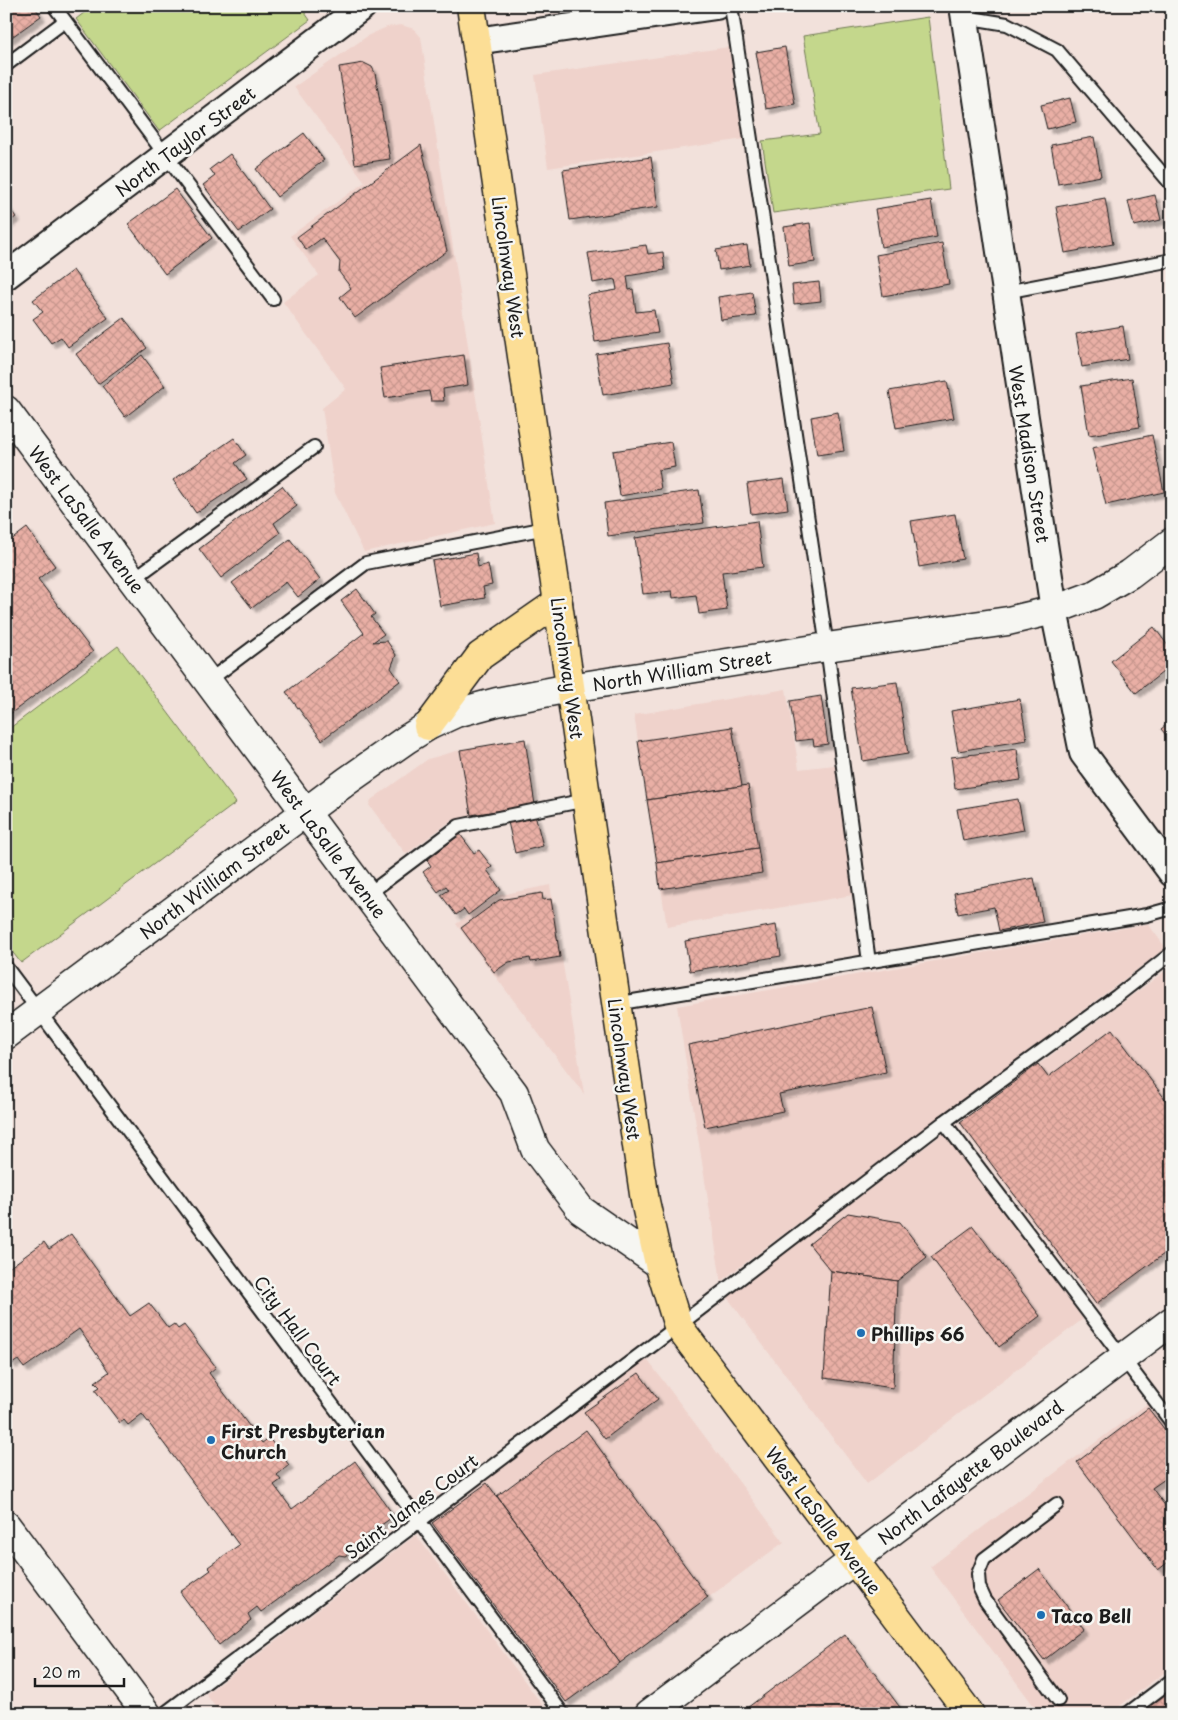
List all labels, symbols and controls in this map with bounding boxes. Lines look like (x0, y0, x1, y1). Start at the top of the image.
street label: North Taylor Street (109, 79, 261, 203)
street label: Lincolnway West (486, 194, 532, 340)
street label: West Madison Street (1003, 363, 1057, 545)
street label: West LaSalle Avenue (23, 440, 152, 598)
street label: Lincolnway West (545, 595, 591, 741)
street label: North William Street (591, 643, 773, 697)
street label: West LaSalle Avenue (265, 765, 394, 923)
street label: North William Street (134, 815, 294, 945)
street label: Lincolnway West (602, 996, 648, 1142)
street label: City Hall Court (248, 1269, 348, 1391)
place label: Phillips 66 (871, 1320, 965, 1347)
marker: Phillips 66 (855, 1327, 867, 1339)
street label: North Lafayette Boulevard (872, 1393, 1068, 1551)
place label: First Presbyterian Church (221, 1417, 385, 1465)
marker: First Presbyterian Church (205, 1434, 217, 1446)
street label: West LaSalle Avenue (760, 1441, 889, 1599)
street label: Saint James Court (339, 1447, 483, 1565)
place label: Taco Bell (1051, 1602, 1131, 1629)
marker: Taco Bell (1035, 1609, 1047, 1621)
scale bar (35, 1655, 124, 1687)
text: 20 m (42, 1660, 81, 1683)

